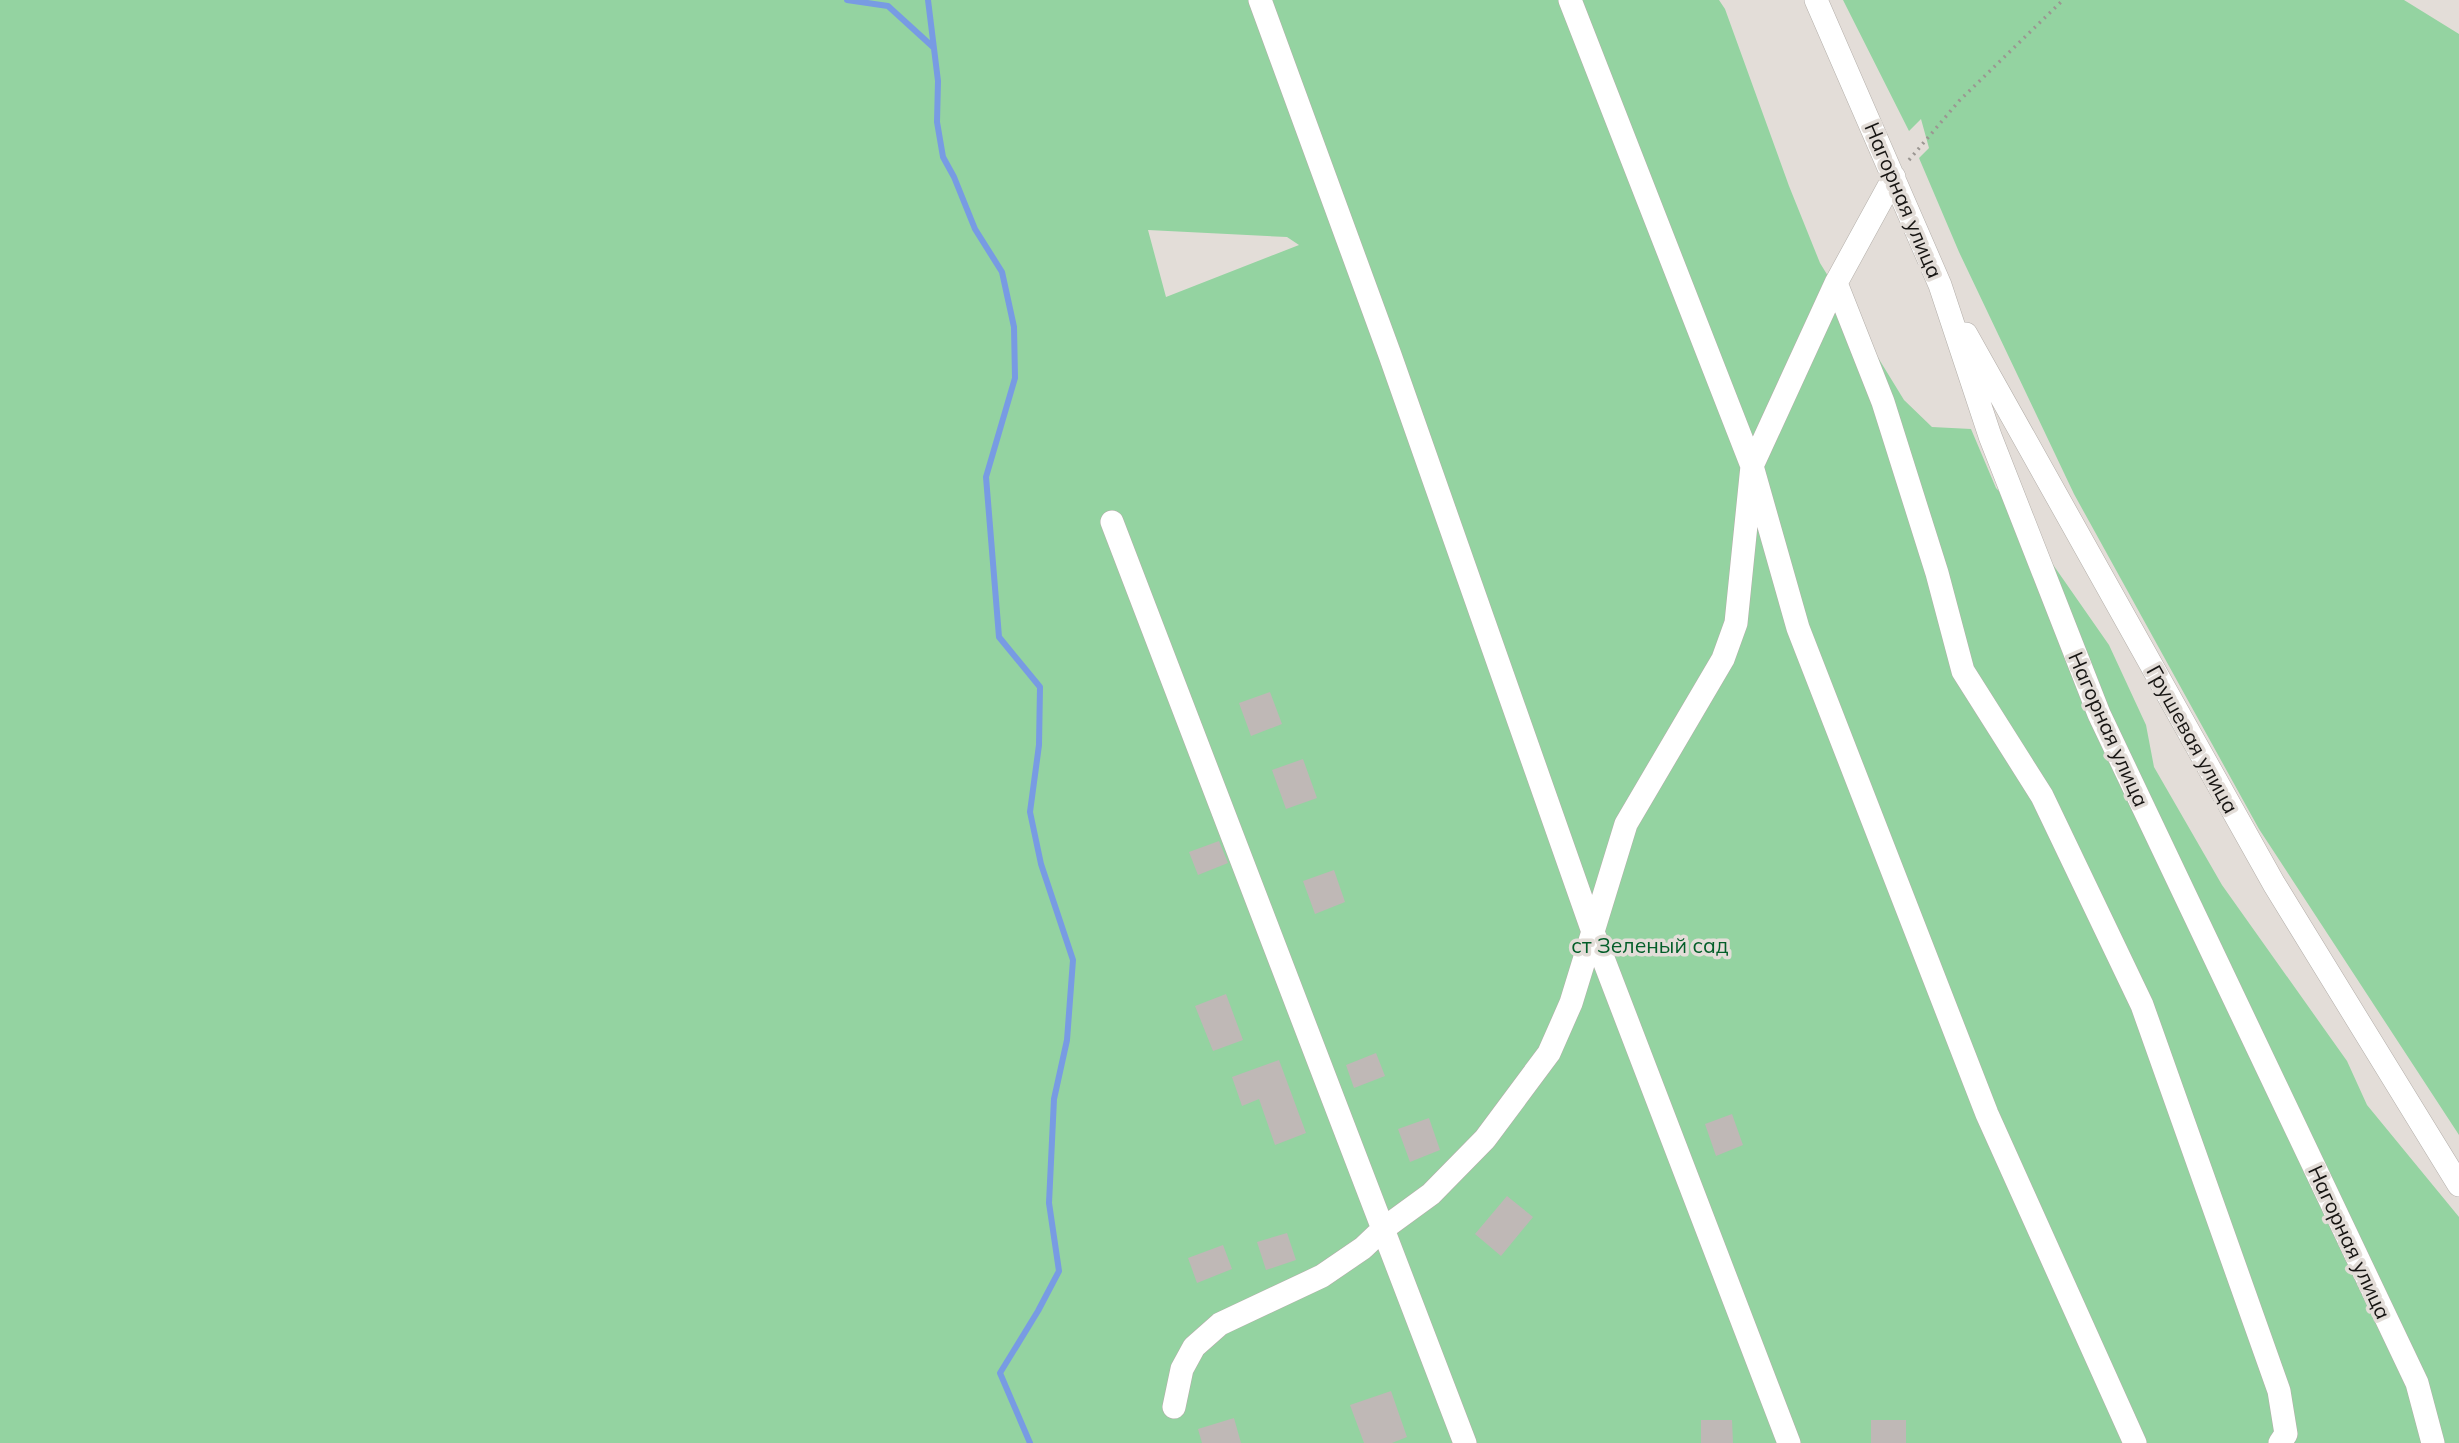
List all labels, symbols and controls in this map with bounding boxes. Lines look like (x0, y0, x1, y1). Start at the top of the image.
street label: Нагорная улица (1859, 118, 1949, 282)
street label: Нагорная улица (2063, 648, 2155, 810)
street label: Грушевая улица (2141, 660, 2245, 818)
park label: ст Зеленый сад (1571, 932, 1729, 958)
street label: Нагорная улица (2303, 1161, 2397, 1323)

